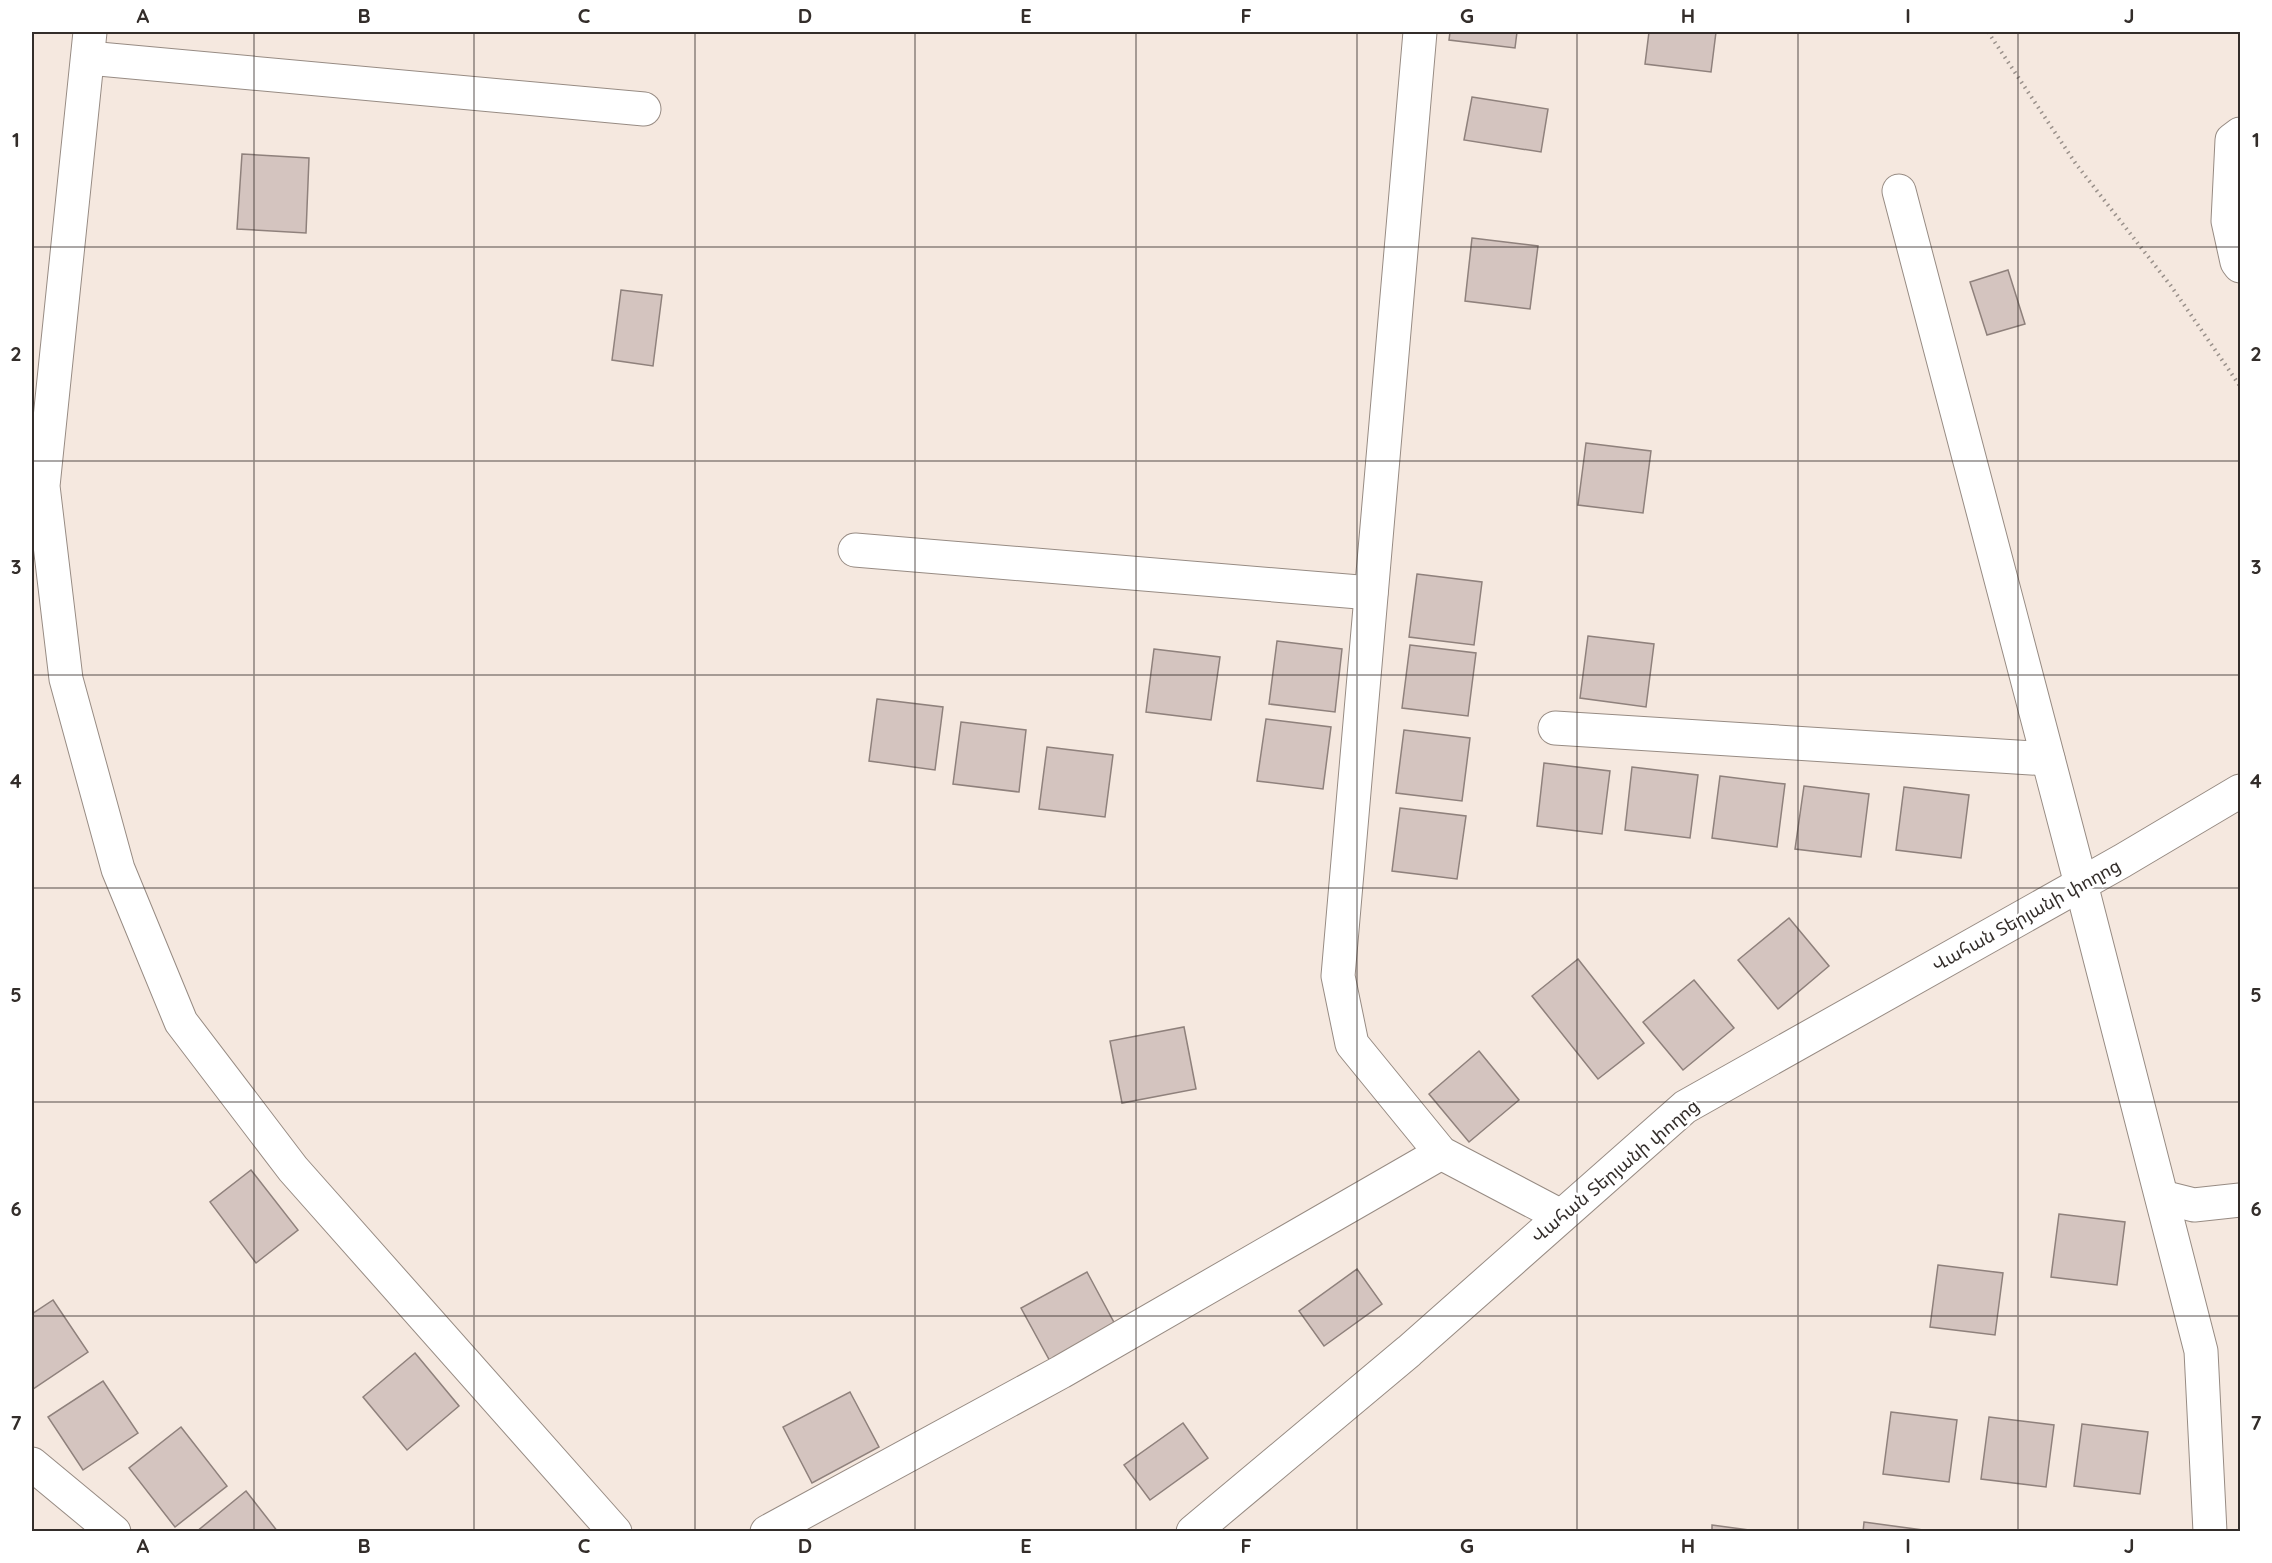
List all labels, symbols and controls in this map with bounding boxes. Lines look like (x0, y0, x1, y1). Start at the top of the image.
text: A (137, 3, 150, 28)
text: B (357, 3, 371, 28)
text: C (578, 3, 591, 28)
text: D (798, 3, 812, 28)
text: E (1020, 3, 1032, 28)
text: F (1240, 3, 1252, 28)
text: G (1460, 3, 1474, 28)
text: H (1681, 3, 1695, 28)
text: I (1905, 3, 1911, 28)
text: J (2123, 3, 2135, 28)
text: 1 (12, 127, 20, 152)
text: 1 (2252, 127, 2260, 152)
text: 2 (10, 341, 22, 366)
text: 2 (2250, 341, 2262, 366)
text: 3 (11, 554, 21, 579)
text: 3 (2251, 554, 2261, 579)
text: 4 (10, 768, 22, 793)
text: 4 (2250, 768, 2262, 793)
street label: Վահան Տերյանի փողոց (1928, 854, 2124, 976)
text: 5 (10, 982, 22, 1007)
text: 5 (2250, 982, 2262, 1007)
street label: Վահան Տերյանի փողոց (1526, 1094, 1704, 1248)
text: 6 (10, 1196, 22, 1221)
text: 6 (2250, 1196, 2262, 1221)
text: 7 (11, 1410, 22, 1435)
text: 7 (2251, 1410, 2262, 1435)
text: A (137, 1533, 150, 1558)
text: B (357, 1533, 371, 1558)
text: C (578, 1533, 591, 1558)
text: D (798, 1533, 812, 1558)
text: E (1020, 1533, 1032, 1558)
text: F (1240, 1533, 1252, 1558)
text: G (1460, 1533, 1474, 1558)
text: H (1681, 1533, 1695, 1558)
text: I (1905, 1533, 1911, 1558)
text: J (2123, 1533, 2135, 1558)

